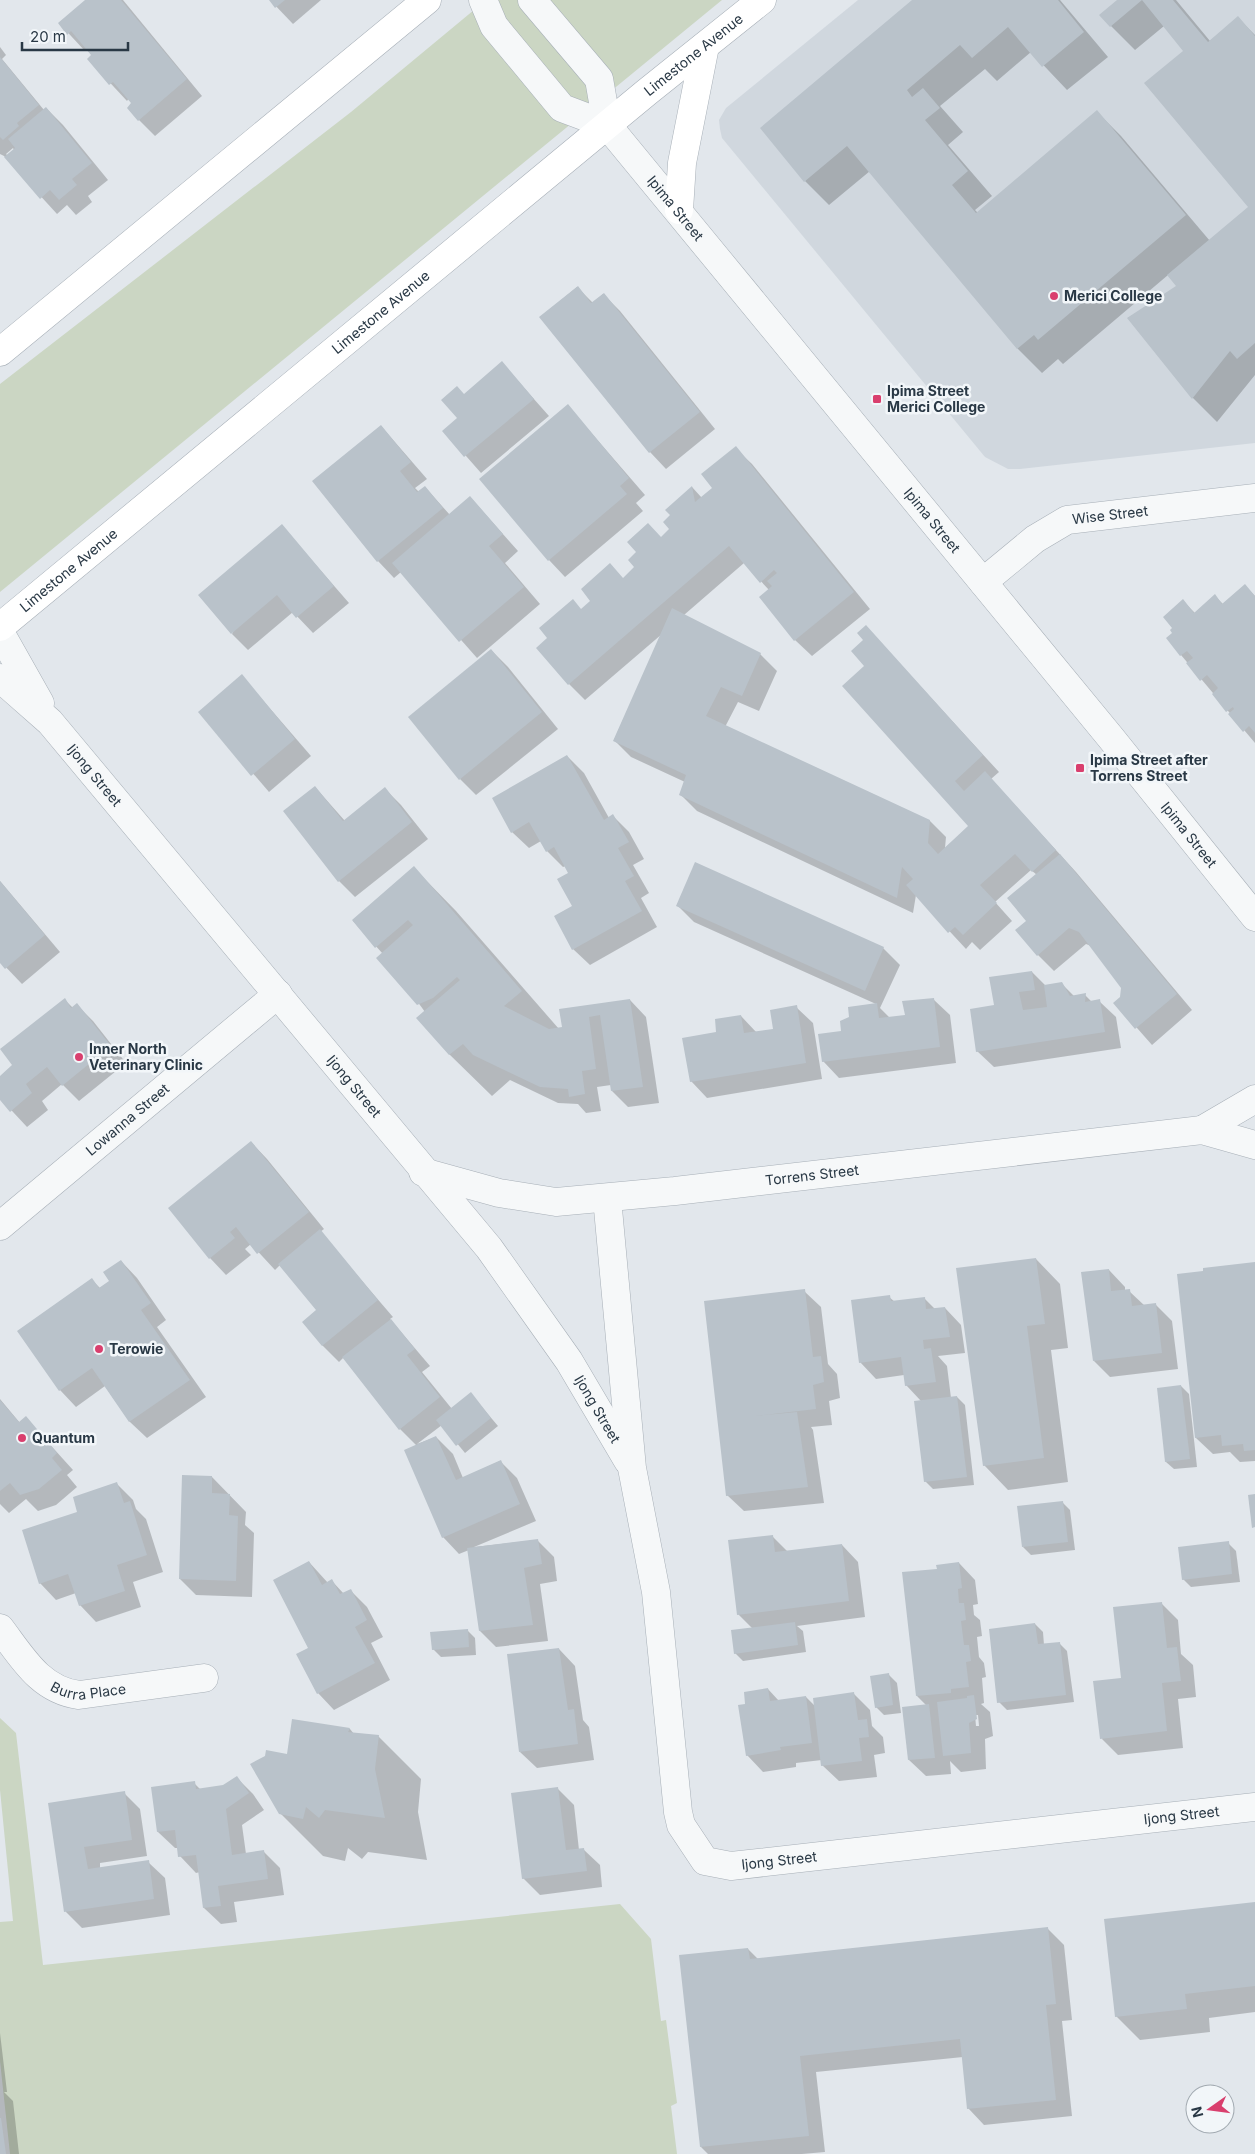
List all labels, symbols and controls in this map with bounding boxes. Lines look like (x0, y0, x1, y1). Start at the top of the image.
street label: Limestone Avenue (640, 10, 746, 99)
scale bar (22, 20, 129, 52)
text: 20 m (30, 27, 66, 46)
street label: Ipima Street (644, 172, 708, 244)
street label: Limestone Avenue (328, 267, 433, 357)
place label: Merici College (1064, 287, 1162, 304)
marker: Merici College (1048, 290, 1060, 302)
place label: Ipima Street Merici College (887, 382, 985, 415)
marker: Ipima Street Merici College (871, 393, 883, 405)
street label: Ipima Street (901, 484, 964, 556)
street label: Wise Street (1071, 502, 1149, 527)
street label: Limestone Avenue (16, 525, 121, 615)
street label: Ijong Street (64, 740, 126, 810)
place label: Ipima Street after Torrens Street (1090, 751, 1208, 784)
marker: Ipima Street after Torrens Street (1074, 762, 1086, 774)
street label: Ipima Street (1158, 798, 1221, 871)
place label: Inner North Veterinary Clinic (89, 1040, 203, 1073)
marker: Inner North Veterinary Clinic (73, 1051, 85, 1063)
street label: Ijong Street (324, 1051, 385, 1121)
street label: Lowanna Street (82, 1079, 173, 1159)
street label: Torrens Street (764, 1161, 860, 1189)
place label: Terowie (109, 1340, 163, 1357)
marker: Terowie (93, 1343, 105, 1355)
street label: Ijong Street (571, 1372, 625, 1446)
place label: Quantum (32, 1429, 95, 1446)
marker: Quantum (16, 1432, 28, 1444)
street label: Burra Place (48, 1678, 127, 1703)
street label: Ijong Street (1143, 1802, 1221, 1827)
street label: Ijong Street (740, 1847, 818, 1873)
north arrow (1185, 2084, 1235, 2134)
text: N (1187, 2105, 1206, 2119)

